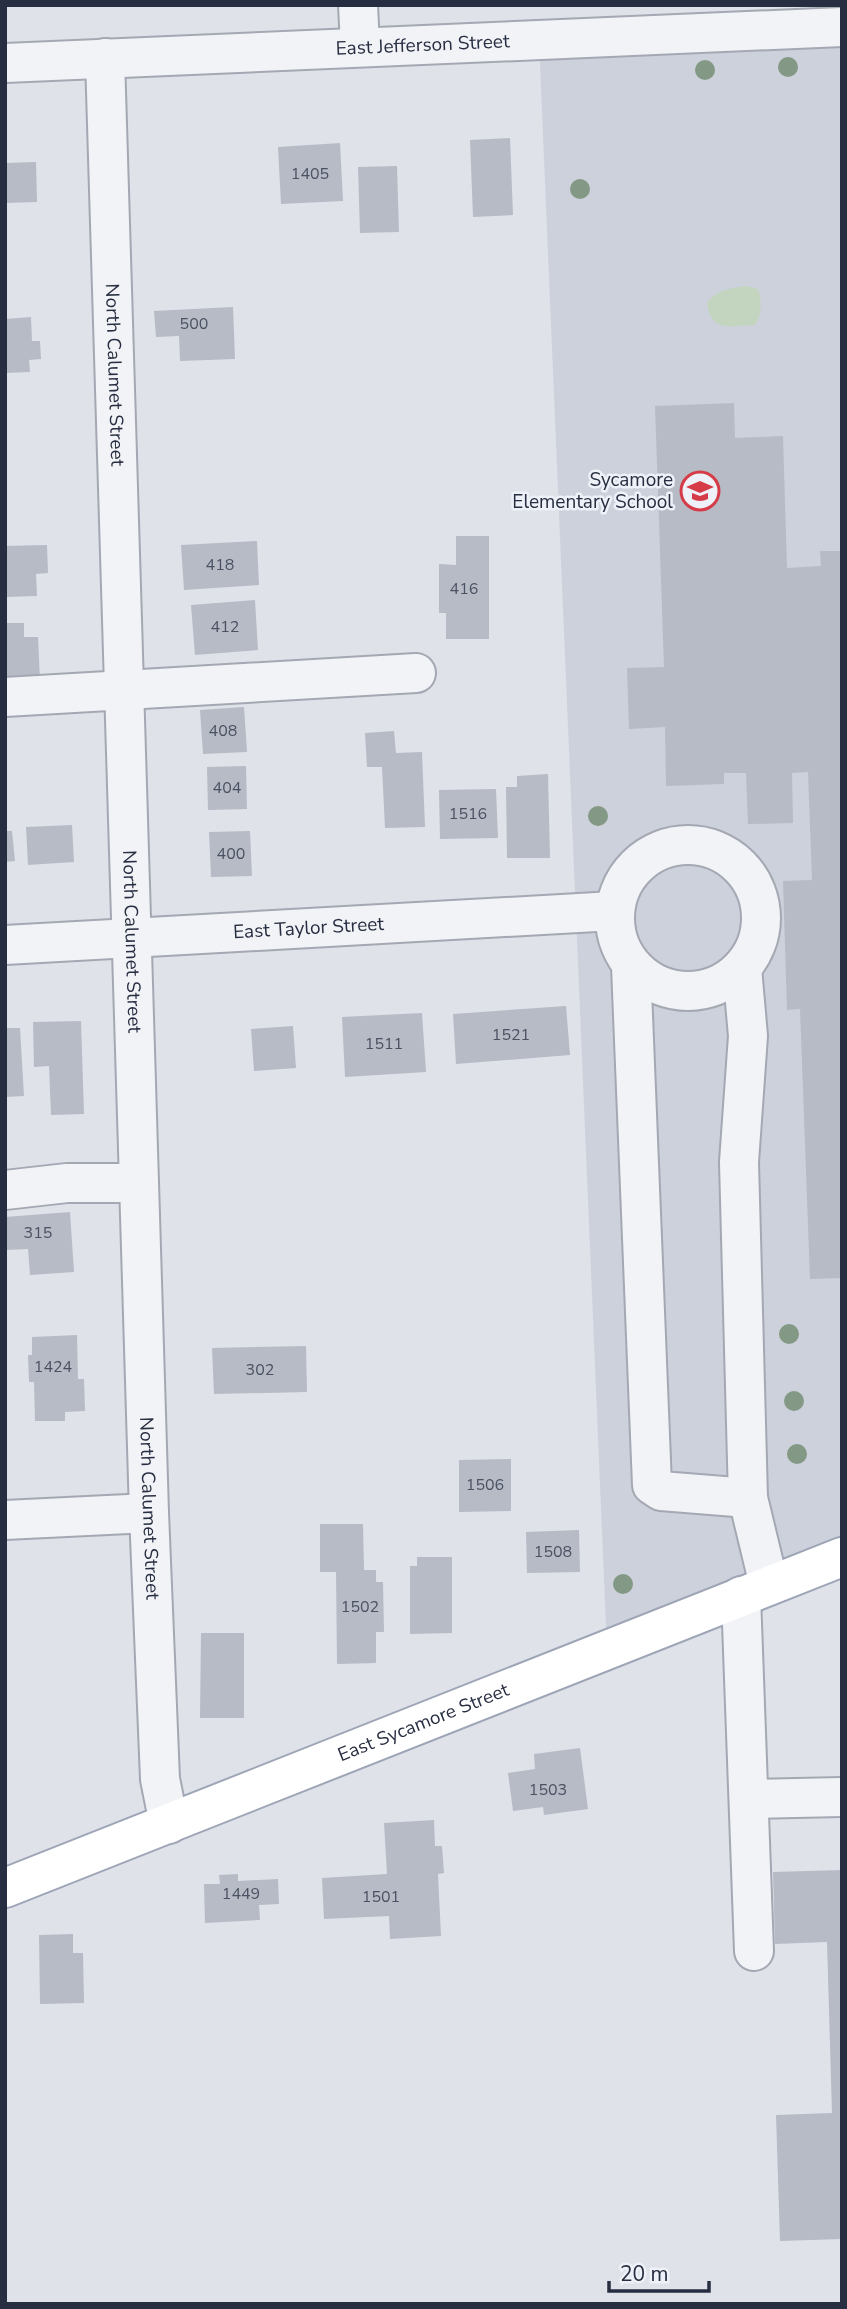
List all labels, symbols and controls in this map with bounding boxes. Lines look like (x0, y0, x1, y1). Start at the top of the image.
street label: East Jefferson Street (335, 28, 510, 62)
house number: 1405 (291, 163, 329, 185)
street label: North Calumet Street (99, 283, 130, 467)
house number: 500 (180, 313, 208, 335)
place label: Sycamore Elementary School (512, 467, 673, 515)
school or university icon: Sycamore Elementary School (679, 470, 721, 512)
house number: 418 (206, 554, 234, 576)
house number: 416 (450, 578, 478, 600)
house number: 412 (211, 616, 239, 638)
house number: 408 (209, 720, 237, 742)
house number: 404 (213, 777, 242, 799)
house number: 1516 (449, 803, 487, 825)
house number: 400 (217, 843, 245, 865)
street label: North Calumet Street (116, 850, 147, 1034)
street label: East Taylor Street (232, 911, 385, 945)
house number: 1521 (492, 1024, 530, 1046)
house number: 1511 (365, 1033, 403, 1055)
house number: 315 (24, 1222, 52, 1244)
house number: 1424 (34, 1356, 73, 1378)
house number: 302 (246, 1359, 274, 1381)
street label: North Calumet Street (133, 1417, 166, 1601)
house number: 1506 (466, 1474, 504, 1496)
house number: 1508 (534, 1541, 572, 1563)
house number: 1502 (341, 1596, 379, 1618)
street label: East Sycamore Street (334, 1677, 513, 1768)
house number: 1503 (529, 1779, 567, 1801)
house number: 1449 (222, 1883, 260, 1905)
house number: 1501 (362, 1886, 400, 1908)
scale bar (609, 2250, 709, 2294)
text: 20 m (620, 2260, 669, 2288)

